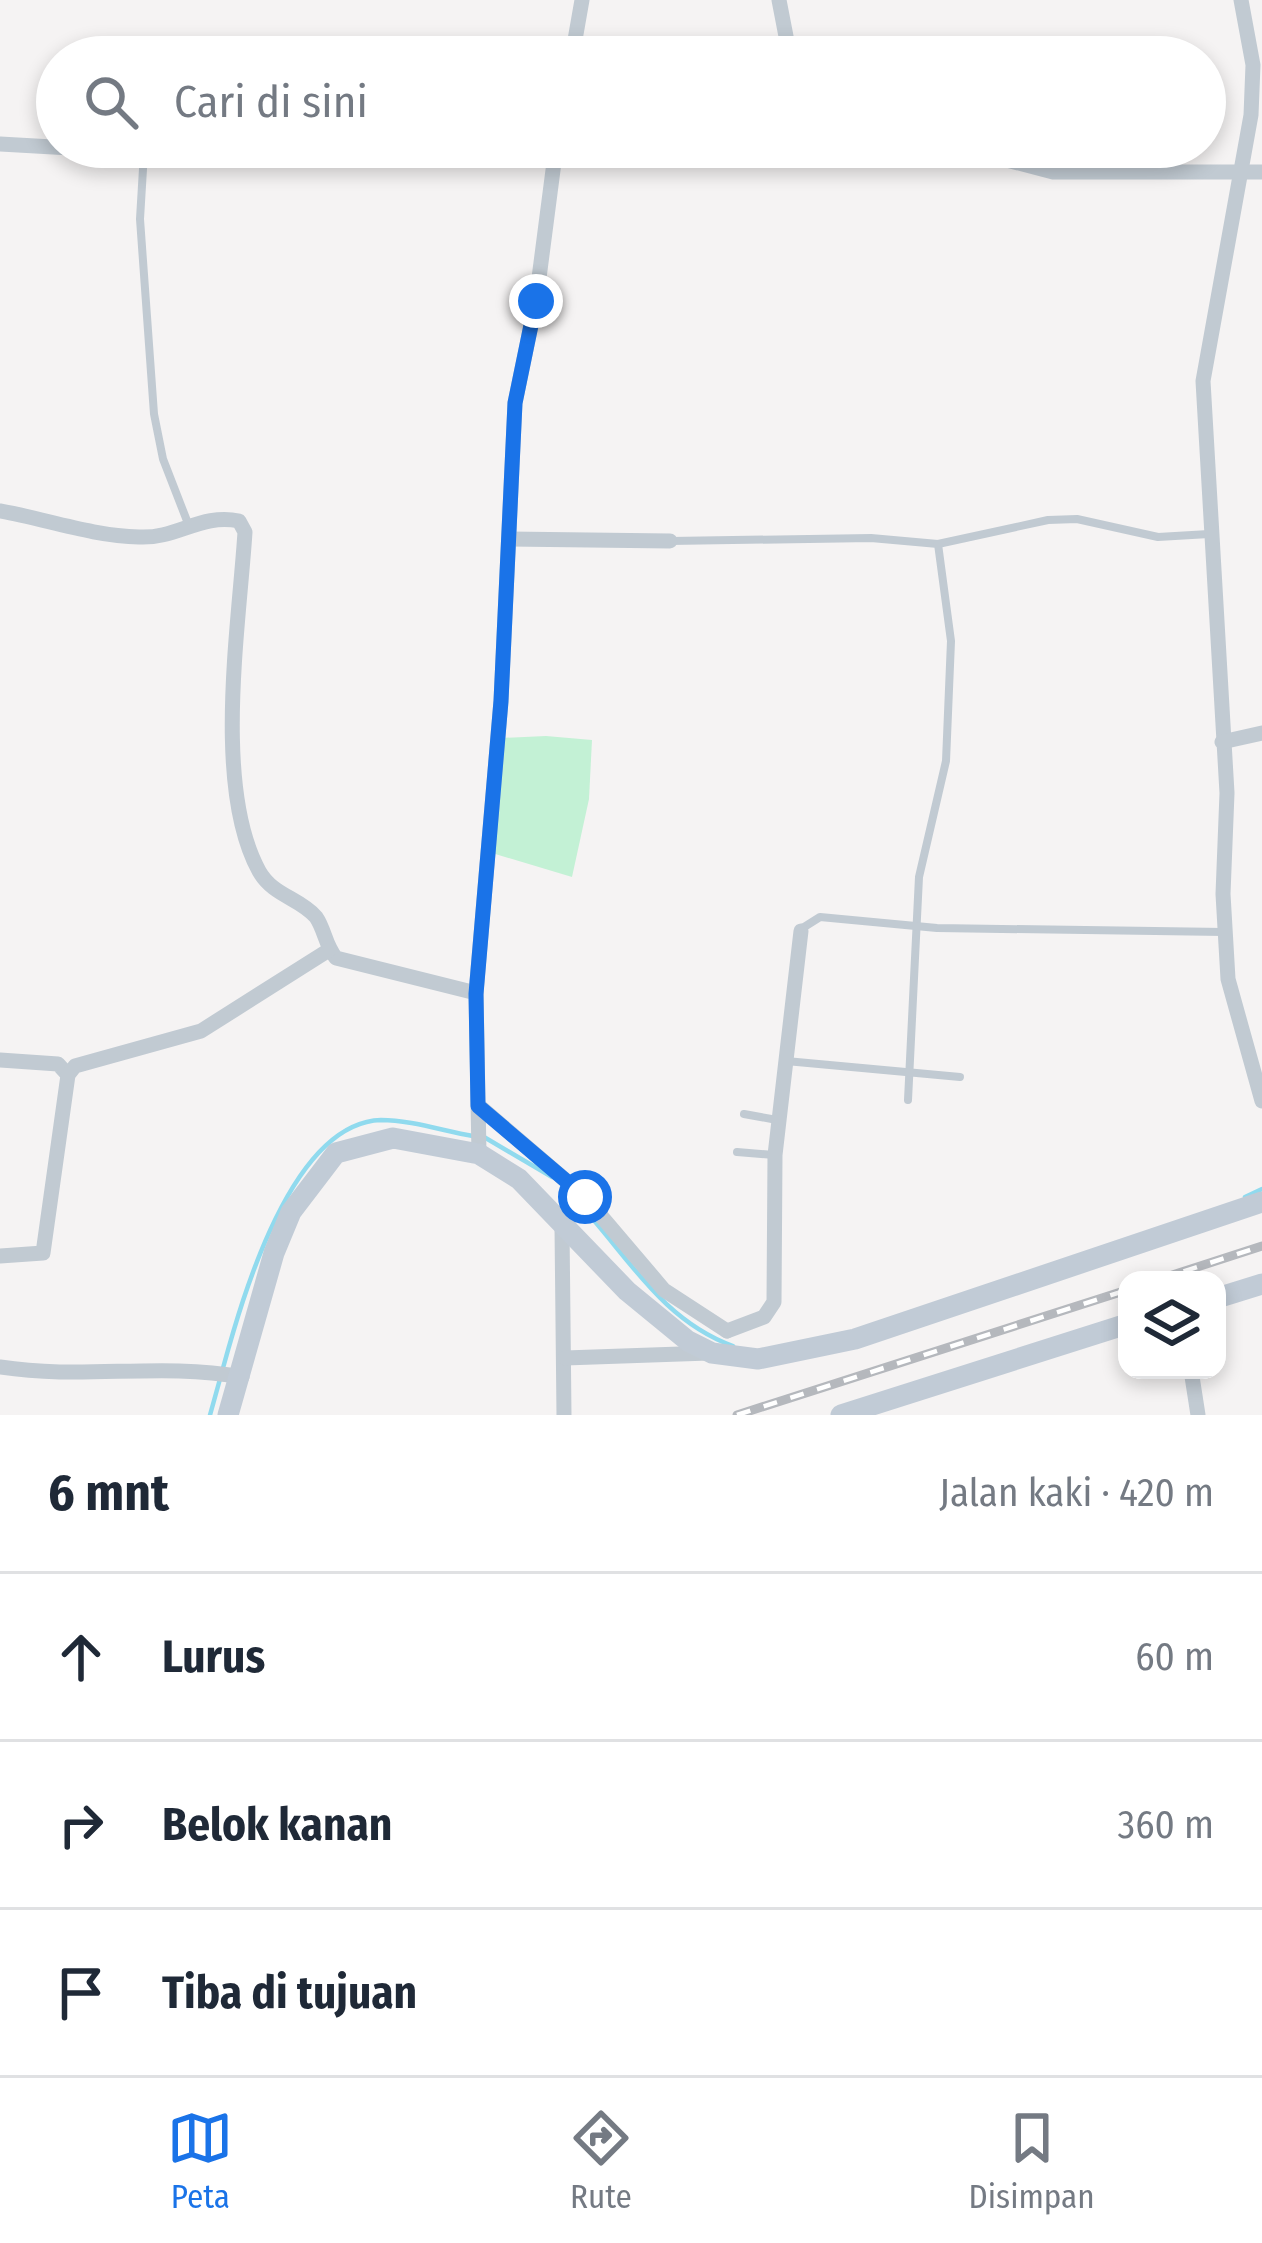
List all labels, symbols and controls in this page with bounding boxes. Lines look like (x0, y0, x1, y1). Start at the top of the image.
search box (36, 36, 1226, 168)
icon: search (78, 69, 144, 135)
text: Cari di sini (174, 75, 368, 129)
route end (509, 274, 563, 328)
route start (558, 1170, 612, 1224)
map controls (1118, 1271, 1226, 1379)
button: layers (1118, 1271, 1226, 1379)
text: 6 mnt (48, 1462, 169, 1524)
text: Jalan kaki · 420 m (939, 1470, 1214, 1516)
icon: ahead (48, 1624, 114, 1690)
text: Lurus (162, 1630, 265, 1684)
text: 60 m (1135, 1634, 1214, 1680)
icon: right (48, 1792, 114, 1858)
text: Belok kanan (162, 1798, 392, 1852)
text: 360 m (1118, 1802, 1214, 1848)
icon: arrive (48, 1960, 114, 2026)
text: Tiba di tujuan (162, 1966, 417, 2020)
tab: Peta (167, 2105, 233, 2217)
tab: Rute (568, 2105, 634, 2217)
tab: Disimpan (969, 2105, 1095, 2217)

